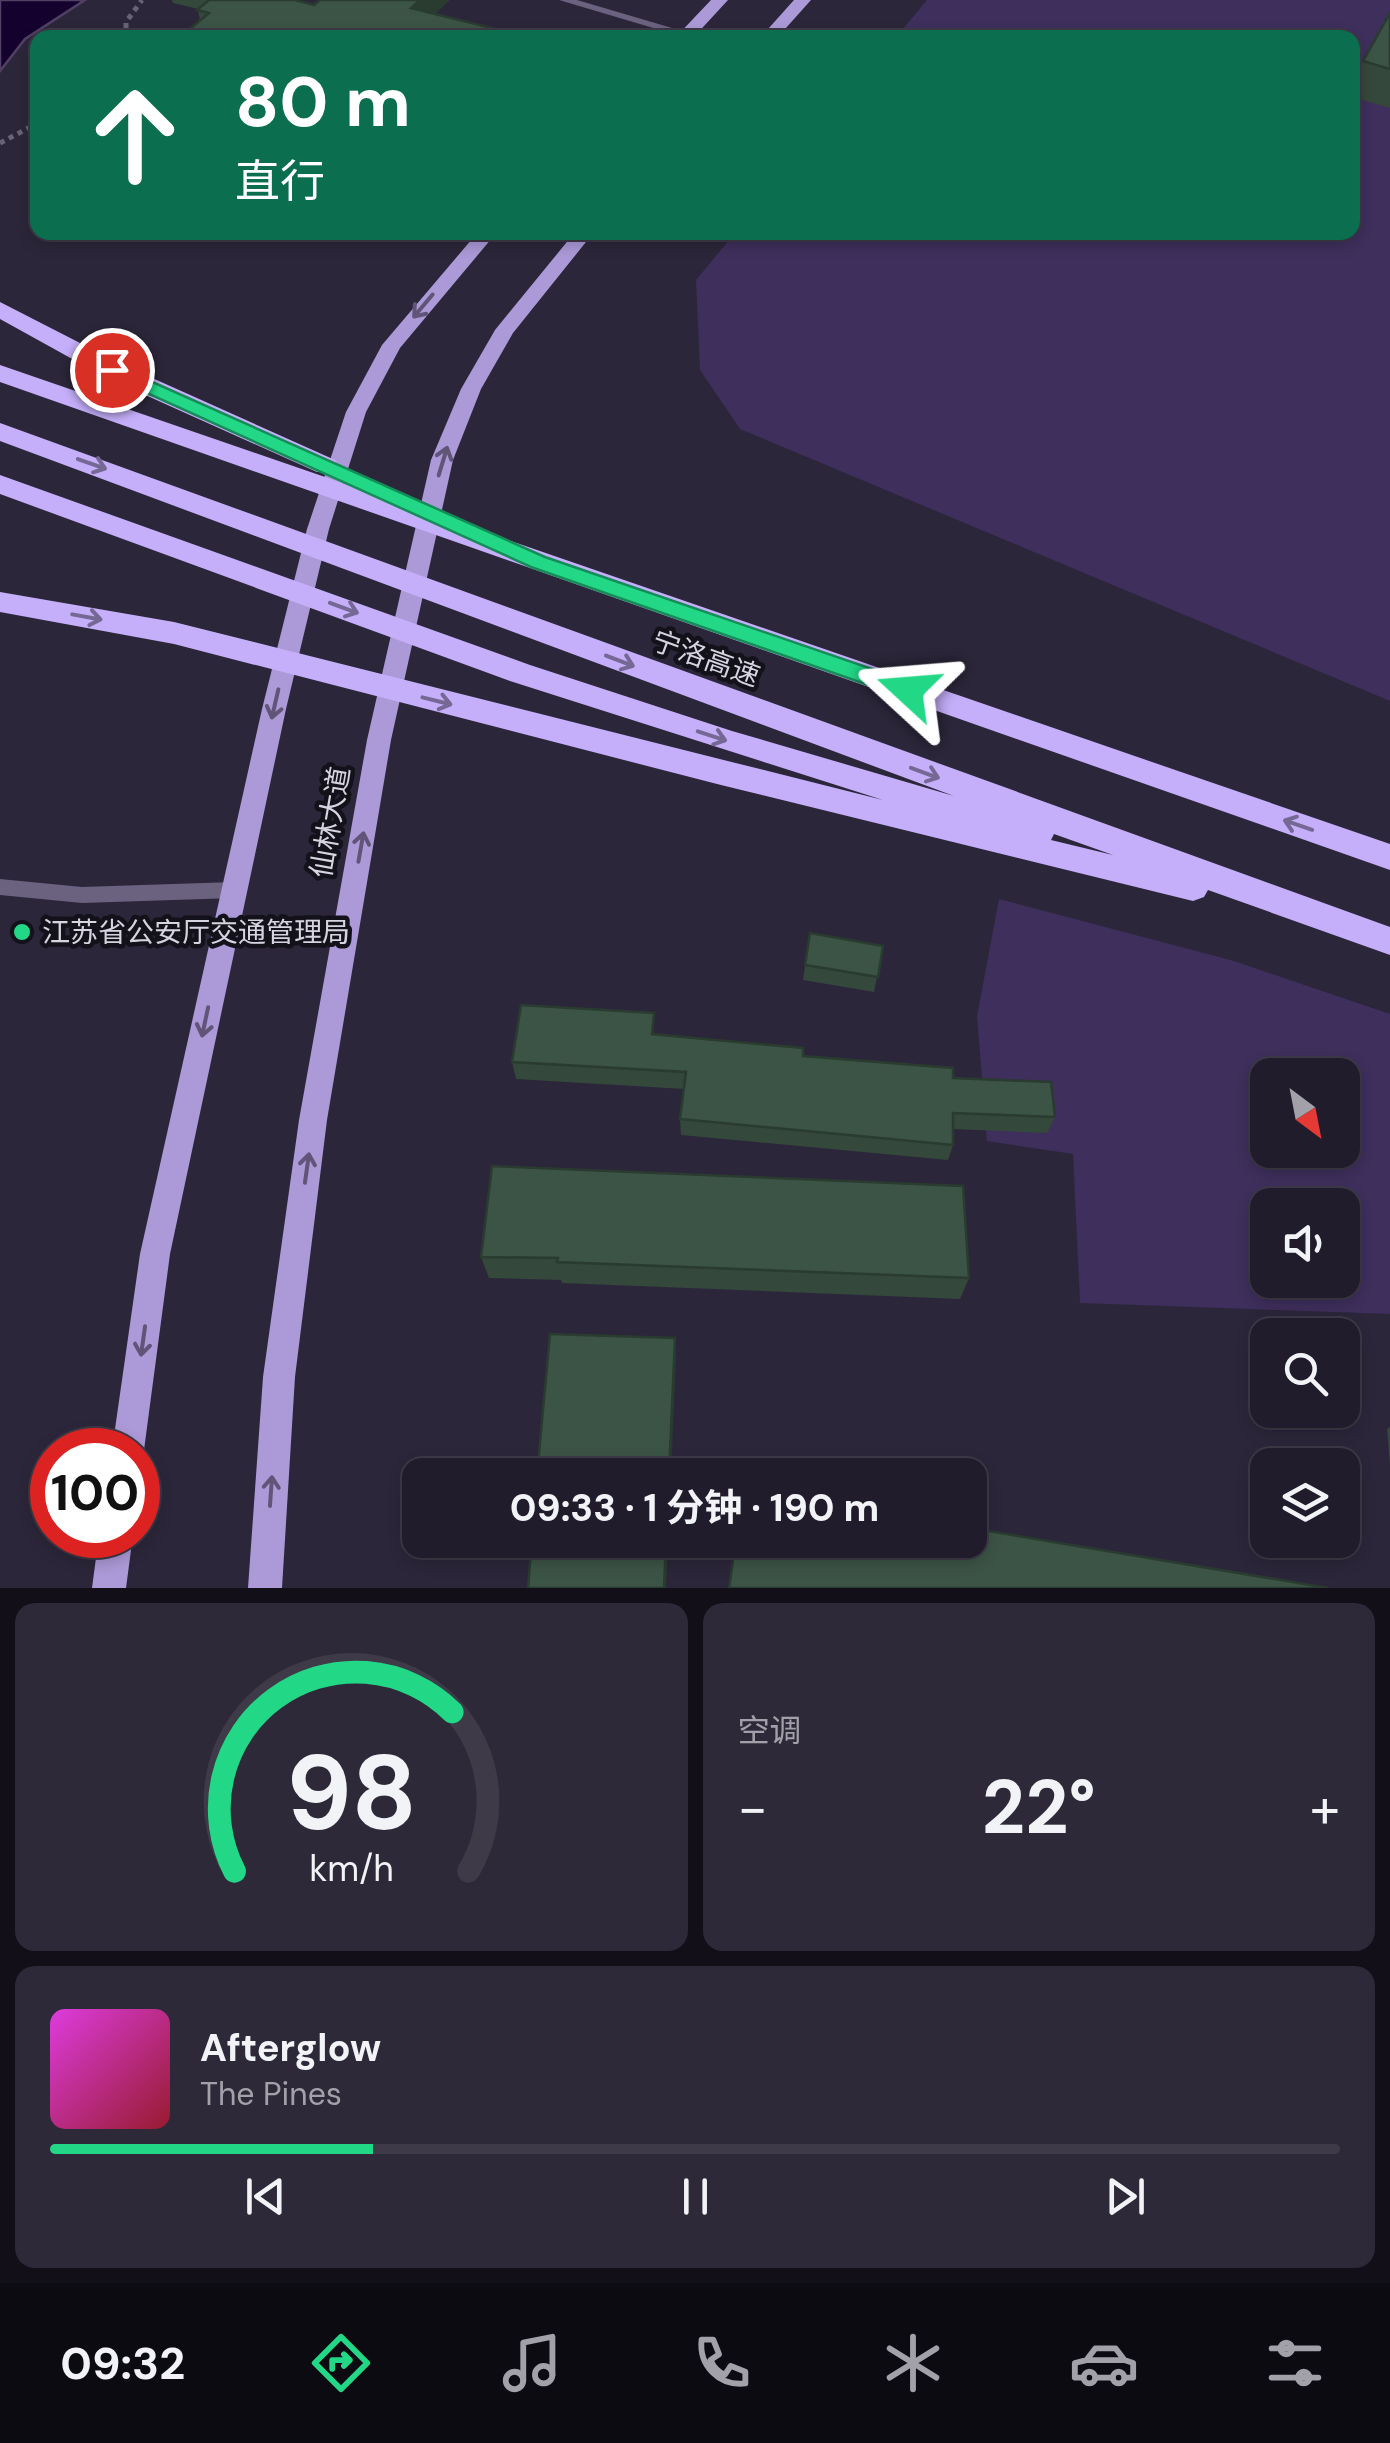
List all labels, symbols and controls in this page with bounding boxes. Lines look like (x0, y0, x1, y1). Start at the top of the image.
text: 80 m (235, 57, 411, 148)
icon: ahead (70, 70, 200, 200)
text: 直行 (235, 152, 325, 211)
one-way arrow (413, 292, 435, 318)
pin (70, 328, 155, 413)
icon: arrive (85, 343, 140, 398)
one-way arrow (435, 446, 453, 478)
one-way arrow (76, 456, 107, 474)
one-way arrow (327, 600, 358, 618)
one-way arrow (70, 608, 103, 627)
street label: 宁洛高速 (647, 622, 765, 695)
position arrow (856, 638, 960, 742)
one-way arrow (604, 653, 635, 671)
one-way arrow (265, 688, 283, 720)
one-way arrow (420, 693, 452, 711)
one-way arrow (696, 729, 728, 747)
street label: 仙林大道 (303, 764, 358, 880)
one-way arrow (908, 765, 939, 783)
one-way arrow (1283, 815, 1314, 833)
one-way arrow (352, 832, 371, 864)
place label: 江苏省公安厅交通管理局 (42, 914, 350, 951)
marker: 江苏省公安厅交通管理局 (11, 921, 33, 943)
one-way arrow (195, 1005, 213, 1037)
north arrow (1250, 1058, 1360, 1168)
map controls (1250, 1058, 1360, 1558)
one-way arrow (298, 1152, 317, 1184)
button: sound (1250, 1188, 1360, 1298)
button: search (1250, 1318, 1360, 1428)
one-way arrow (133, 1324, 152, 1356)
speed limit sign: 100 (30, 1428, 160, 1558)
button: layers (1250, 1448, 1360, 1558)
one-way arrow (262, 1475, 281, 1507)
text: 09:33 · 1 分钟 · 190 m (510, 1483, 879, 1533)
text: 空调 (738, 1710, 802, 1752)
text: 98 (286, 1726, 417, 1861)
text: 22° (982, 1759, 1096, 1856)
text: − (738, 1772, 768, 1844)
text: + (1310, 1772, 1340, 1844)
text: km/h (309, 1846, 393, 1892)
text: Afterglow (200, 2023, 381, 2073)
text: The Pines (200, 2073, 342, 2115)
icon: previous (238, 2169, 293, 2224)
icon: pause (668, 2169, 723, 2224)
icon: next (1098, 2169, 1153, 2224)
icon: directions (306, 2328, 376, 2398)
icon: music (497, 2328, 567, 2398)
icon: phone (687, 2328, 757, 2398)
icon: climate (878, 2328, 948, 2398)
icon: car (1069, 2328, 1139, 2398)
icon: filters (1260, 2328, 1330, 2398)
text: 09:32 (60, 2334, 185, 2393)

